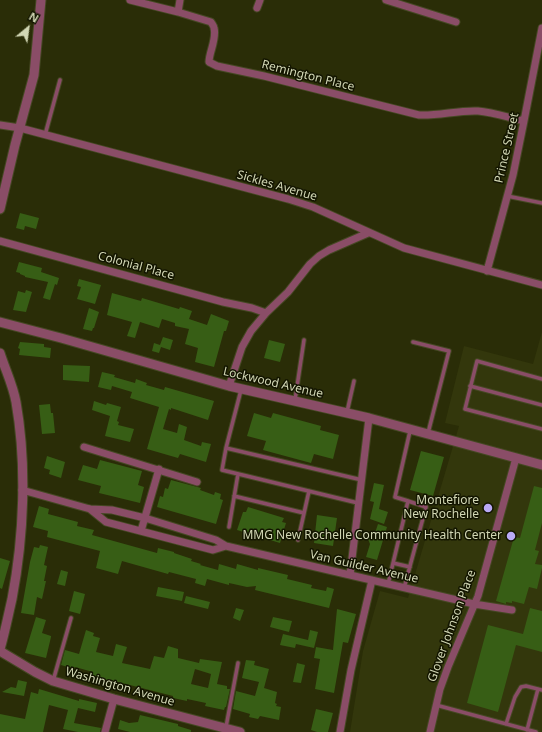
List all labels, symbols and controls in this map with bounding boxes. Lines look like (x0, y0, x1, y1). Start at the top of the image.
north arrow (8, 8, 48, 48)
text: N (27, 8, 42, 26)
street label: Remington Place (260, 58, 356, 94)
street label: Prince Street (492, 111, 522, 185)
street label: Sickles Avenue (235, 168, 319, 204)
street label: Colonial Place (96, 249, 176, 283)
street label: Lockwood Avenue (222, 364, 324, 402)
place label: Montefiore New Rochelle (403, 494, 479, 522)
marker: Montefiore New Rochelle (482, 502, 494, 514)
place label: MMG New Rochelle Community Health Center (242, 529, 502, 543)
marker: MMG New Rochelle Community Health Center (505, 530, 517, 542)
street label: Van Guilder Avenue (308, 548, 420, 586)
street label: Glover Johnson Place (425, 568, 479, 684)
street label: Washington Avenue (64, 665, 176, 709)

